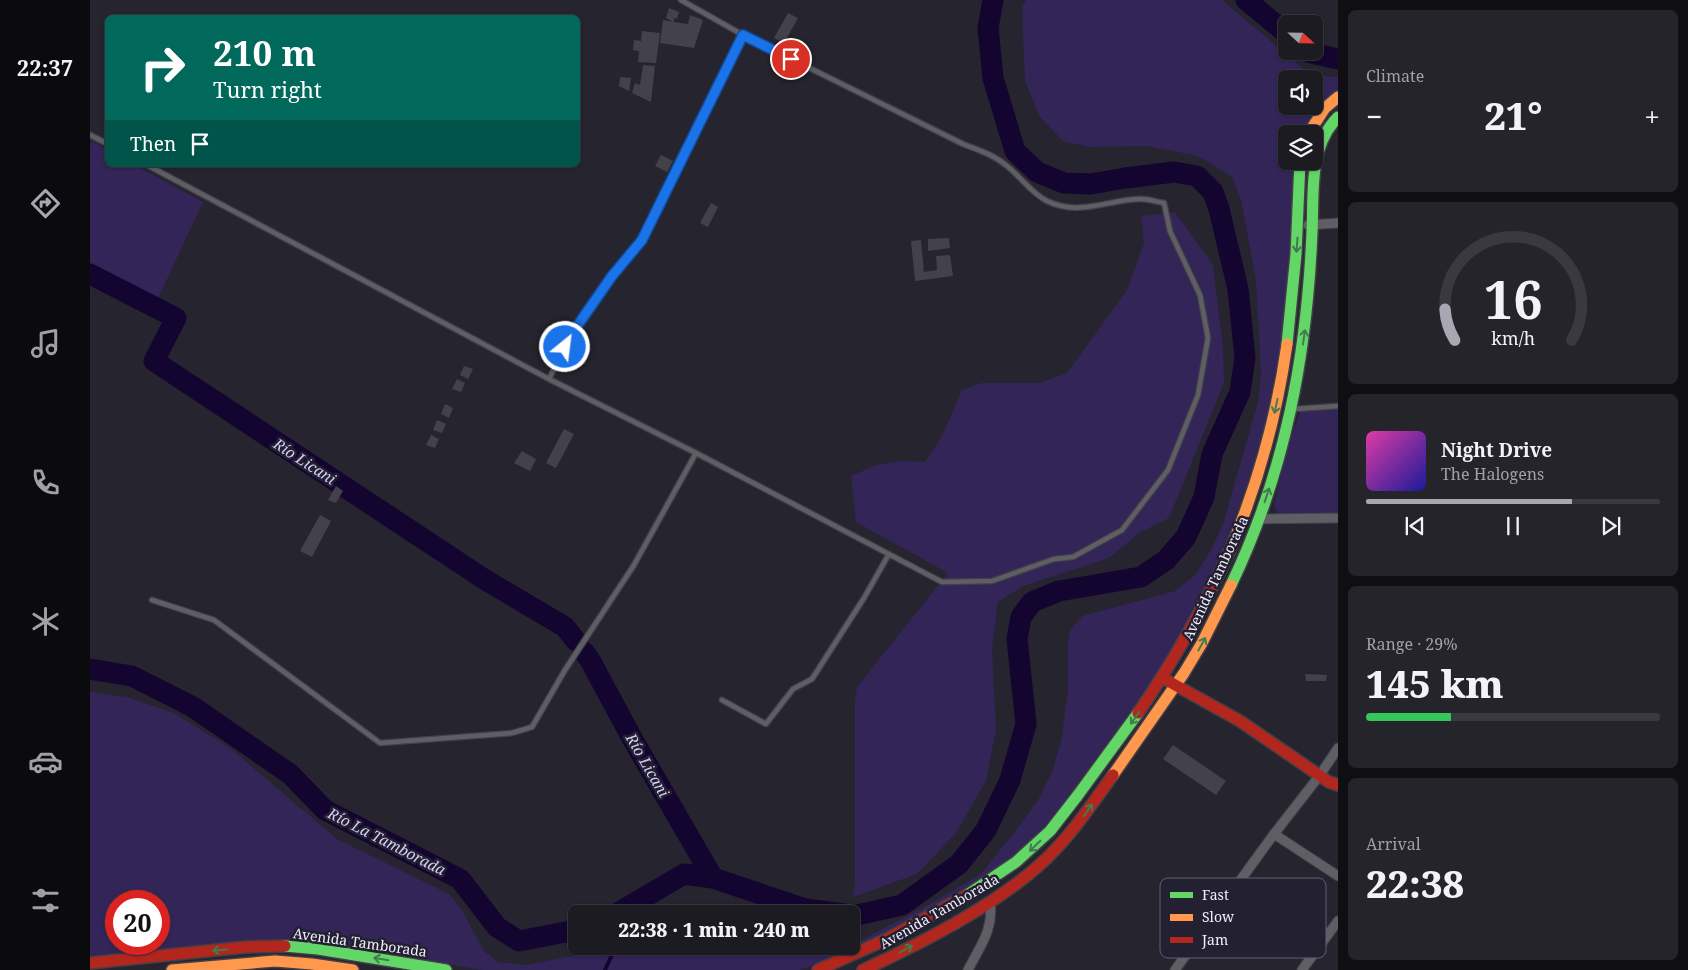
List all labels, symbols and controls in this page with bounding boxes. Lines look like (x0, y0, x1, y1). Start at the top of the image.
north arrow (1278, 15, 1322, 60)
map controls (1278, 15, 1323, 170)
text: 210 m (213, 29, 316, 76)
icon: right (130, 35, 195, 100)
pin (770, 38, 812, 80)
icon: arrive (777, 45, 805, 73)
text: 22:37 (17, 52, 73, 82)
text: Climate (1366, 65, 1424, 87)
button: sound (1278, 70, 1323, 115)
text: Turn right (213, 74, 322, 104)
text: 21° (1484, 89, 1542, 141)
text: − (1366, 97, 1382, 135)
text: + (1644, 97, 1660, 135)
button: layers (1278, 125, 1323, 170)
icon: arrive (186, 130, 214, 158)
text: Then (130, 131, 176, 157)
icon: directions (28, 186, 63, 221)
one-way arrow (1292, 237, 1301, 253)
text: 16 (1484, 263, 1542, 334)
position arrow (538, 320, 590, 372)
icon: music (28, 326, 63, 361)
text: km/h (1491, 326, 1535, 350)
one-way arrow (1299, 329, 1309, 345)
one-way arrow (1271, 397, 1280, 413)
water label: Río Licani (269, 433, 340, 489)
text: Night Drive (1441, 437, 1552, 463)
text: The Halogens (1441, 463, 1544, 485)
icon: phone (28, 465, 63, 500)
one-way arrow (1262, 487, 1272, 503)
icon: previous (1401, 512, 1429, 540)
icon: pause (1499, 512, 1527, 540)
icon: next (1597, 512, 1625, 540)
street label: Avenida Tamborada (1178, 513, 1252, 643)
icon: climate (28, 604, 63, 639)
text: Range · 29% (1366, 633, 1458, 655)
one-way arrow (1197, 637, 1207, 651)
text: 145 km (1366, 657, 1504, 709)
one-way arrow (1130, 711, 1140, 725)
water label: Río Licani (621, 729, 674, 801)
icon: car (28, 744, 63, 779)
water label: Río La Tamborada (324, 802, 450, 879)
one-way arrow (1083, 803, 1093, 817)
text: Arrival (1366, 833, 1421, 855)
one-way arrow (1028, 840, 1041, 852)
text: 22:38 (1366, 857, 1464, 909)
street label: Avenida Tamborada (876, 869, 1002, 953)
legend (1160, 878, 1326, 958)
icon: filters (28, 883, 63, 918)
text: Fast (1202, 885, 1229, 904)
speed limit sign: 20 (105, 890, 170, 955)
text: Slow (1202, 907, 1235, 926)
text: 22:38 · 1 min · 240 m (618, 917, 810, 943)
street label: Avenida Tamborada (292, 923, 428, 961)
text: Jam (1201, 930, 1228, 949)
one-way arrow (899, 944, 914, 954)
one-way arrow (212, 945, 228, 955)
one-way arrow (373, 954, 389, 964)

